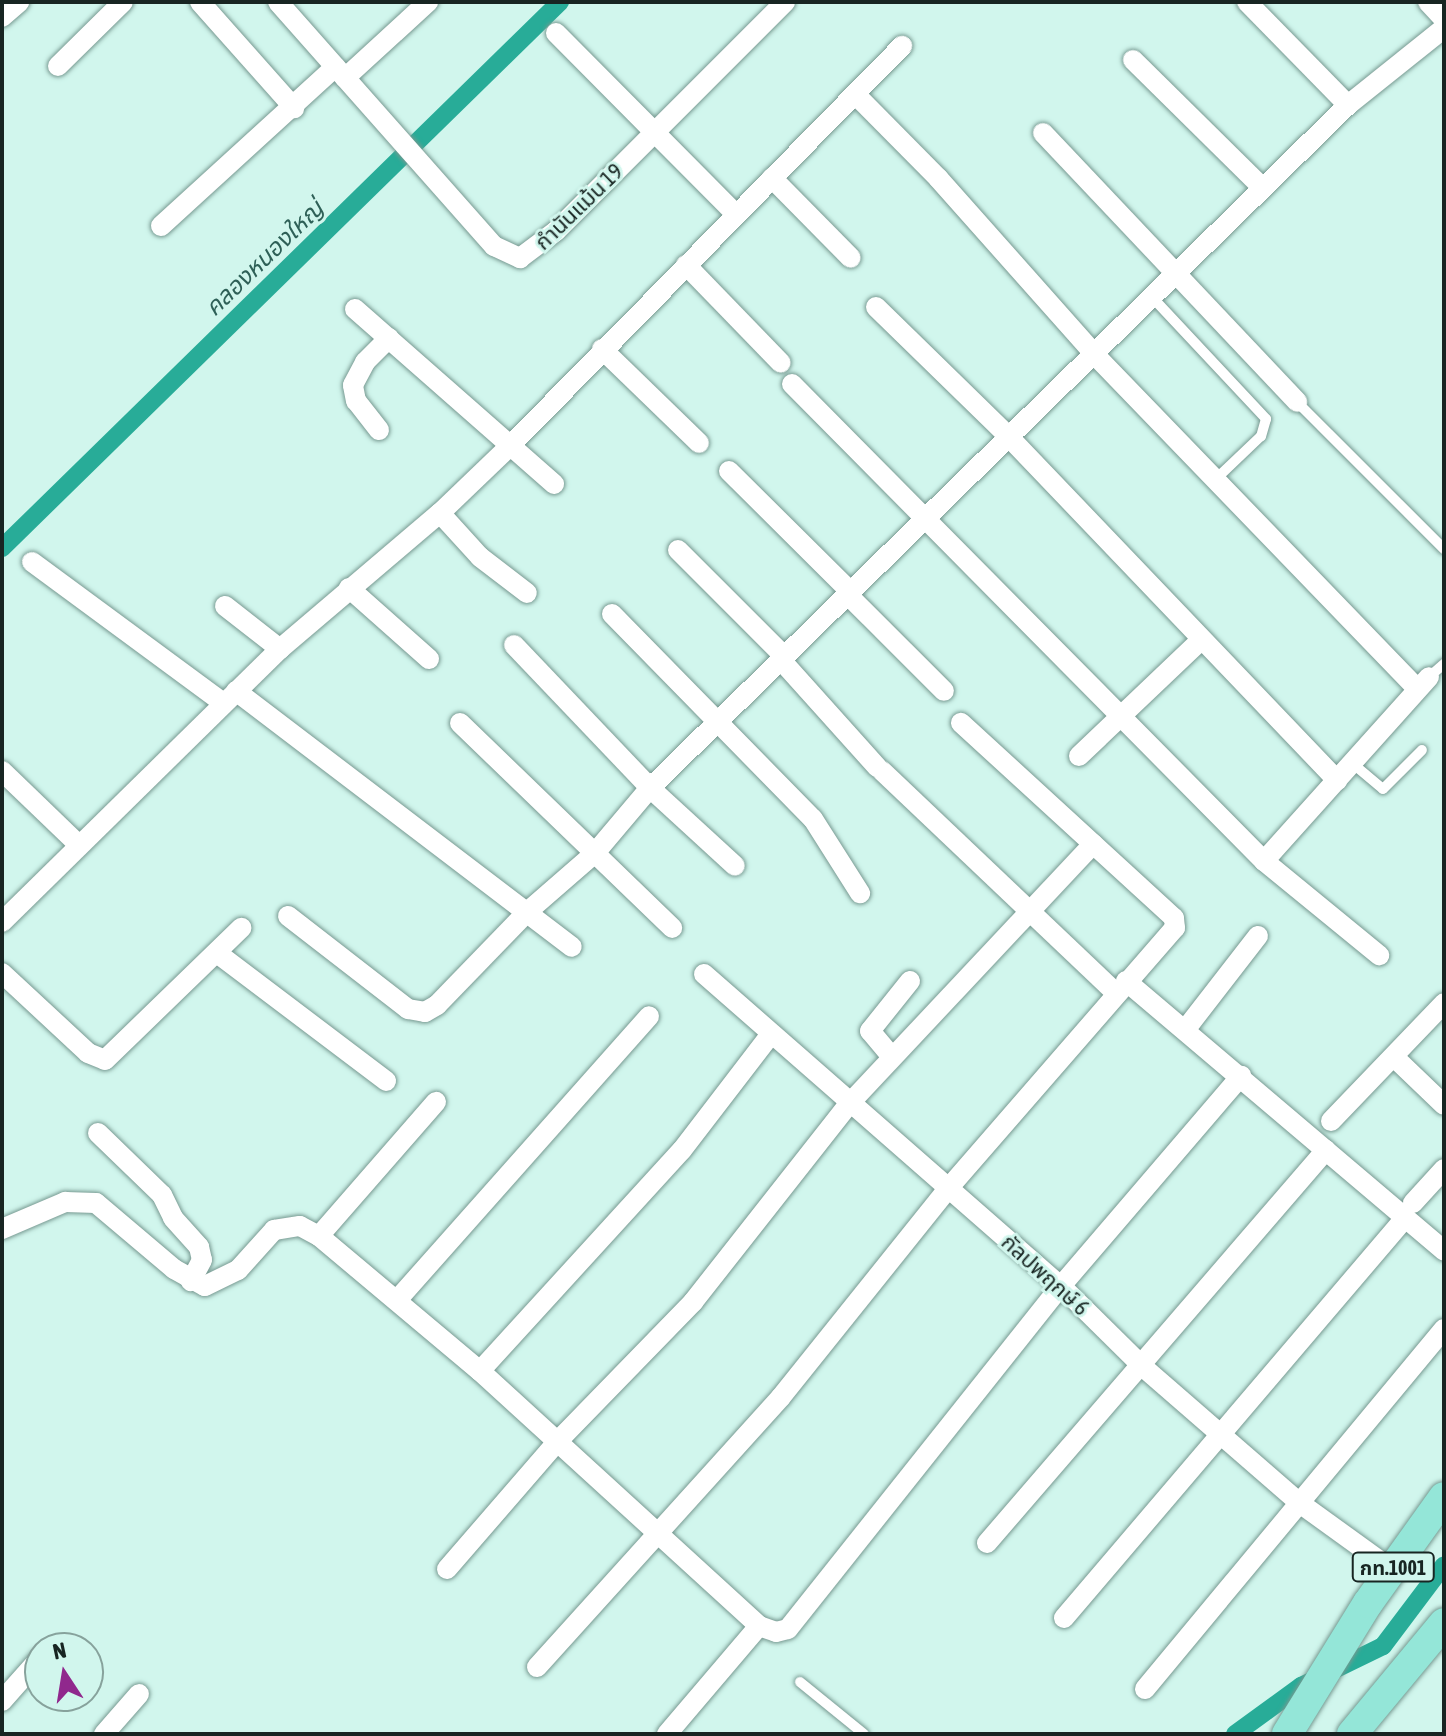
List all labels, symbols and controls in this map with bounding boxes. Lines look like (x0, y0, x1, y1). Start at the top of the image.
street label: กำนันแม้น 19 (529, 159, 629, 255)
water label: คลองหนองใหญ่ (199, 194, 329, 322)
street label: กัลปพฤกษ์ 6 (996, 1229, 1094, 1321)
road number: กท.1001 (1351, 1551, 1435, 1583)
north arrow (24, 1632, 104, 1712)
text: N (50, 1636, 68, 1665)

